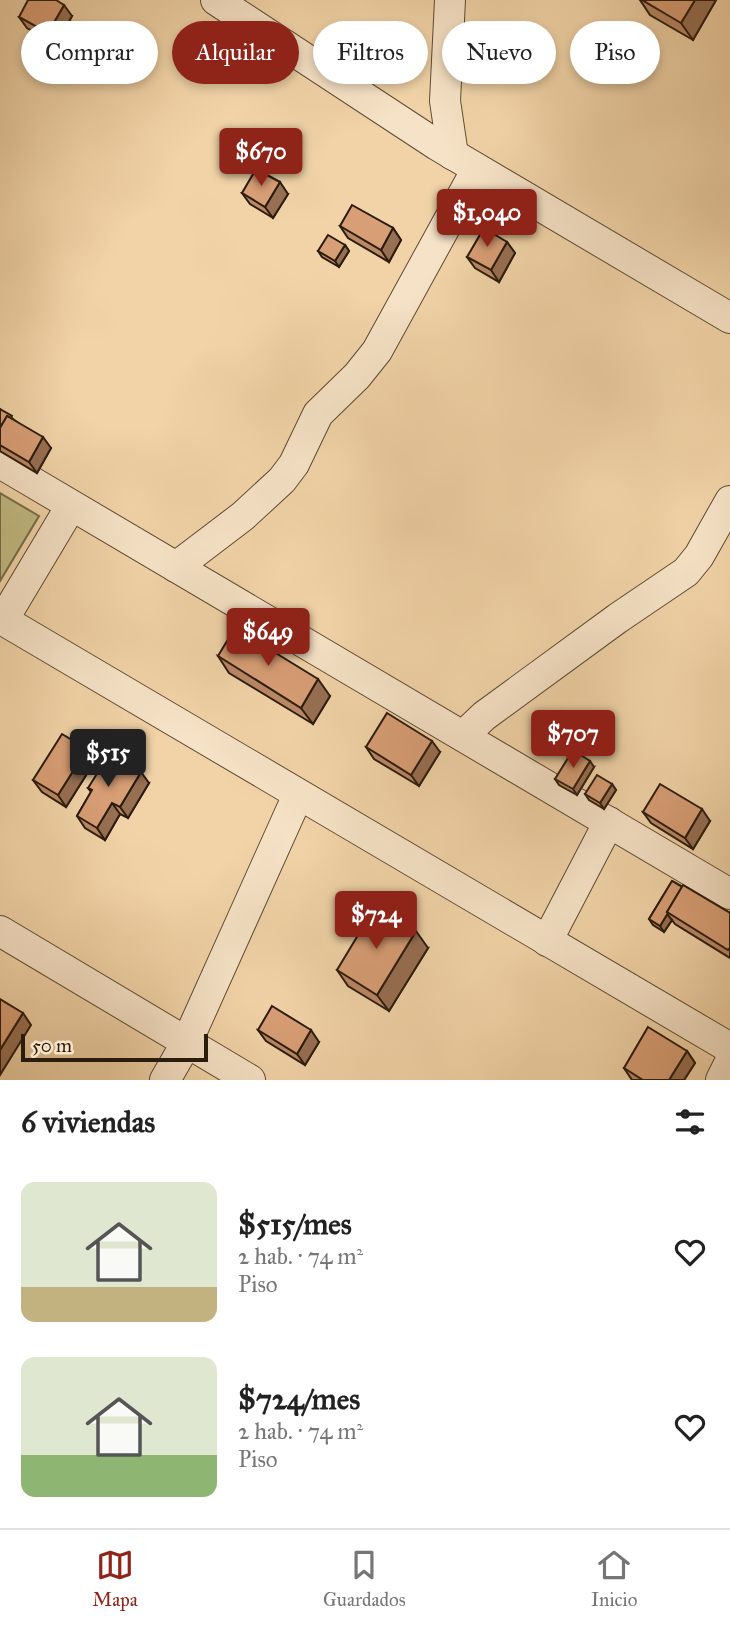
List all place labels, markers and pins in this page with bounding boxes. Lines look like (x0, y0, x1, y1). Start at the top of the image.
pin: $670 (220, 128, 302, 188)
pin: $1,040 (430, 190, 544, 249)
pin: $649 (227, 608, 309, 668)
pin: $707 (532, 710, 614, 770)
pin: $515 (67, 730, 149, 789)
pin: $724 (335, 892, 417, 951)

